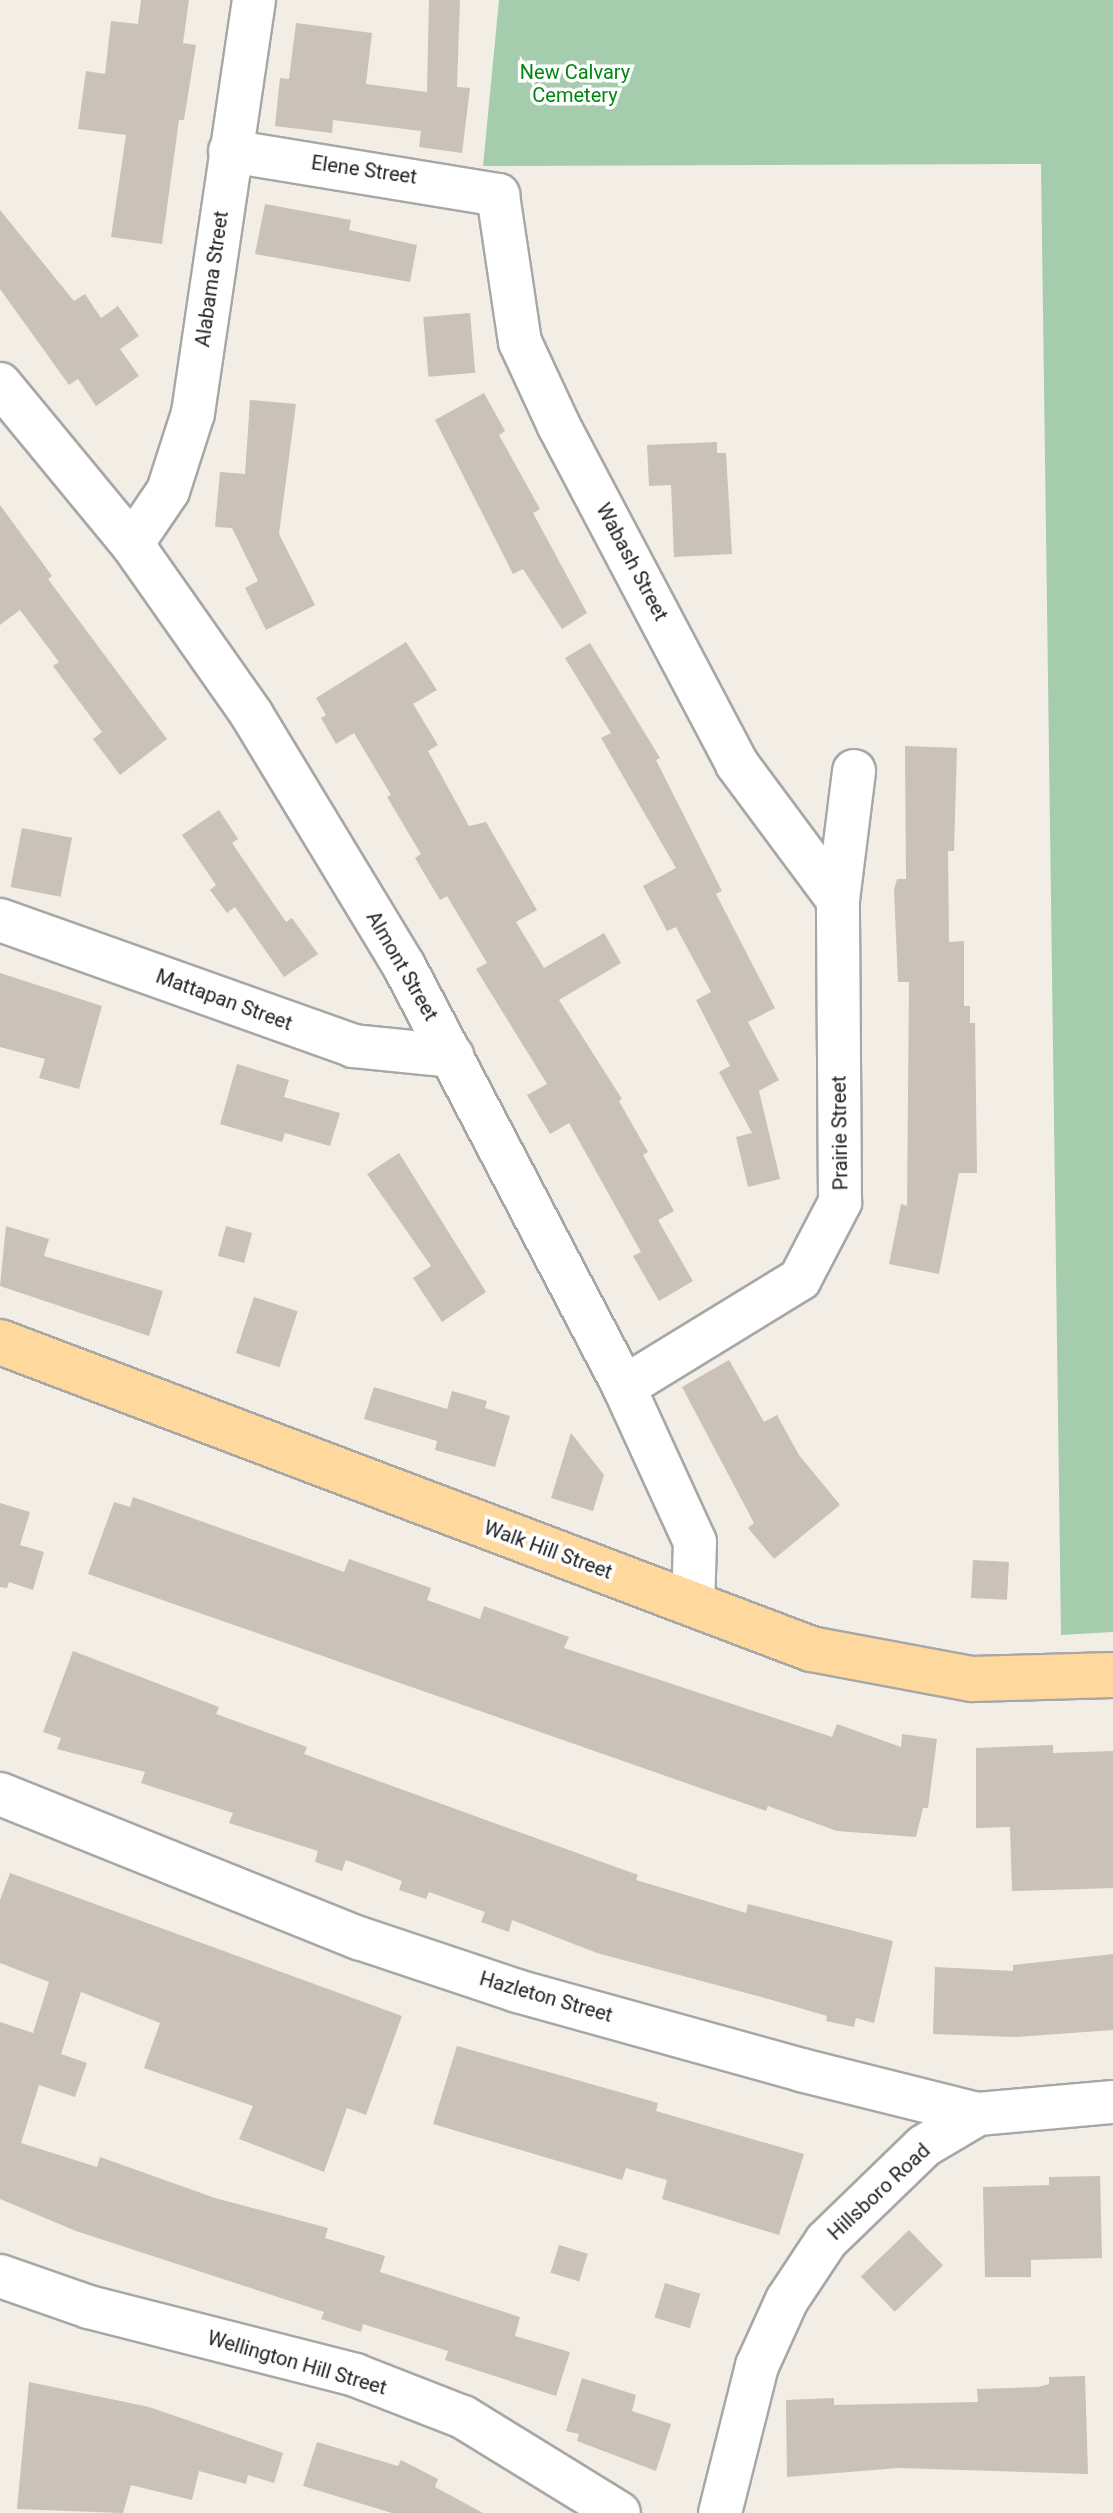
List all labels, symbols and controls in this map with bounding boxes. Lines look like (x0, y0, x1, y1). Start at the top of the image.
park label: New Calvary Cemetery (520, 60, 630, 107)
street label: Elene Street (310, 151, 418, 189)
street label: Alabama Street (191, 209, 233, 349)
street label: Wabash Street (591, 499, 673, 625)
street label: Almont Street (361, 907, 443, 1025)
street label: Mattapan Street (153, 964, 295, 1036)
street label: Prairie Street (827, 1075, 853, 1191)
street label: Walk Hill Street (481, 1516, 615, 1584)
street label: Hazleton Street (477, 1967, 615, 2027)
street label: Hillsboro Road (823, 2139, 935, 2245)
street label: Wellington Hill Street (205, 2326, 389, 2400)

